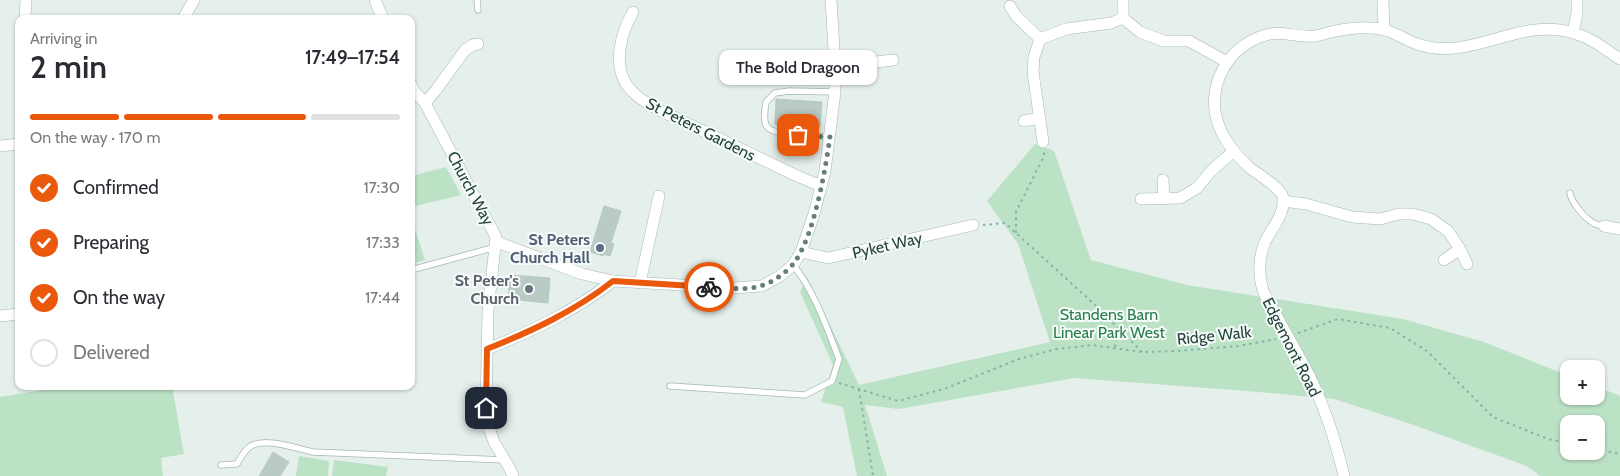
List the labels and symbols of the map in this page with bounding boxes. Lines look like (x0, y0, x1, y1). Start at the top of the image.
callout: The Bold Dragoon (719, 50, 877, 85)
street label: St Peters Gardens (643, 94, 759, 165)
pin (777, 114, 819, 156)
street label: Church Way (443, 148, 498, 229)
street label: Pyket Way (850, 228, 924, 263)
place label: St Peters Church Hall (510, 230, 590, 267)
marker: St Peters Church Hall (594, 242, 606, 254)
courier (684, 262, 734, 312)
place label: St Peter's Church (455, 271, 519, 308)
marker: St Peter's Church (523, 283, 535, 295)
street label: Edgemont Road (1258, 294, 1325, 400)
park label: Standens Barn Linear Park West (1053, 305, 1166, 342)
street label: Ridge Walk (1176, 322, 1253, 349)
pin (465, 387, 507, 429)

